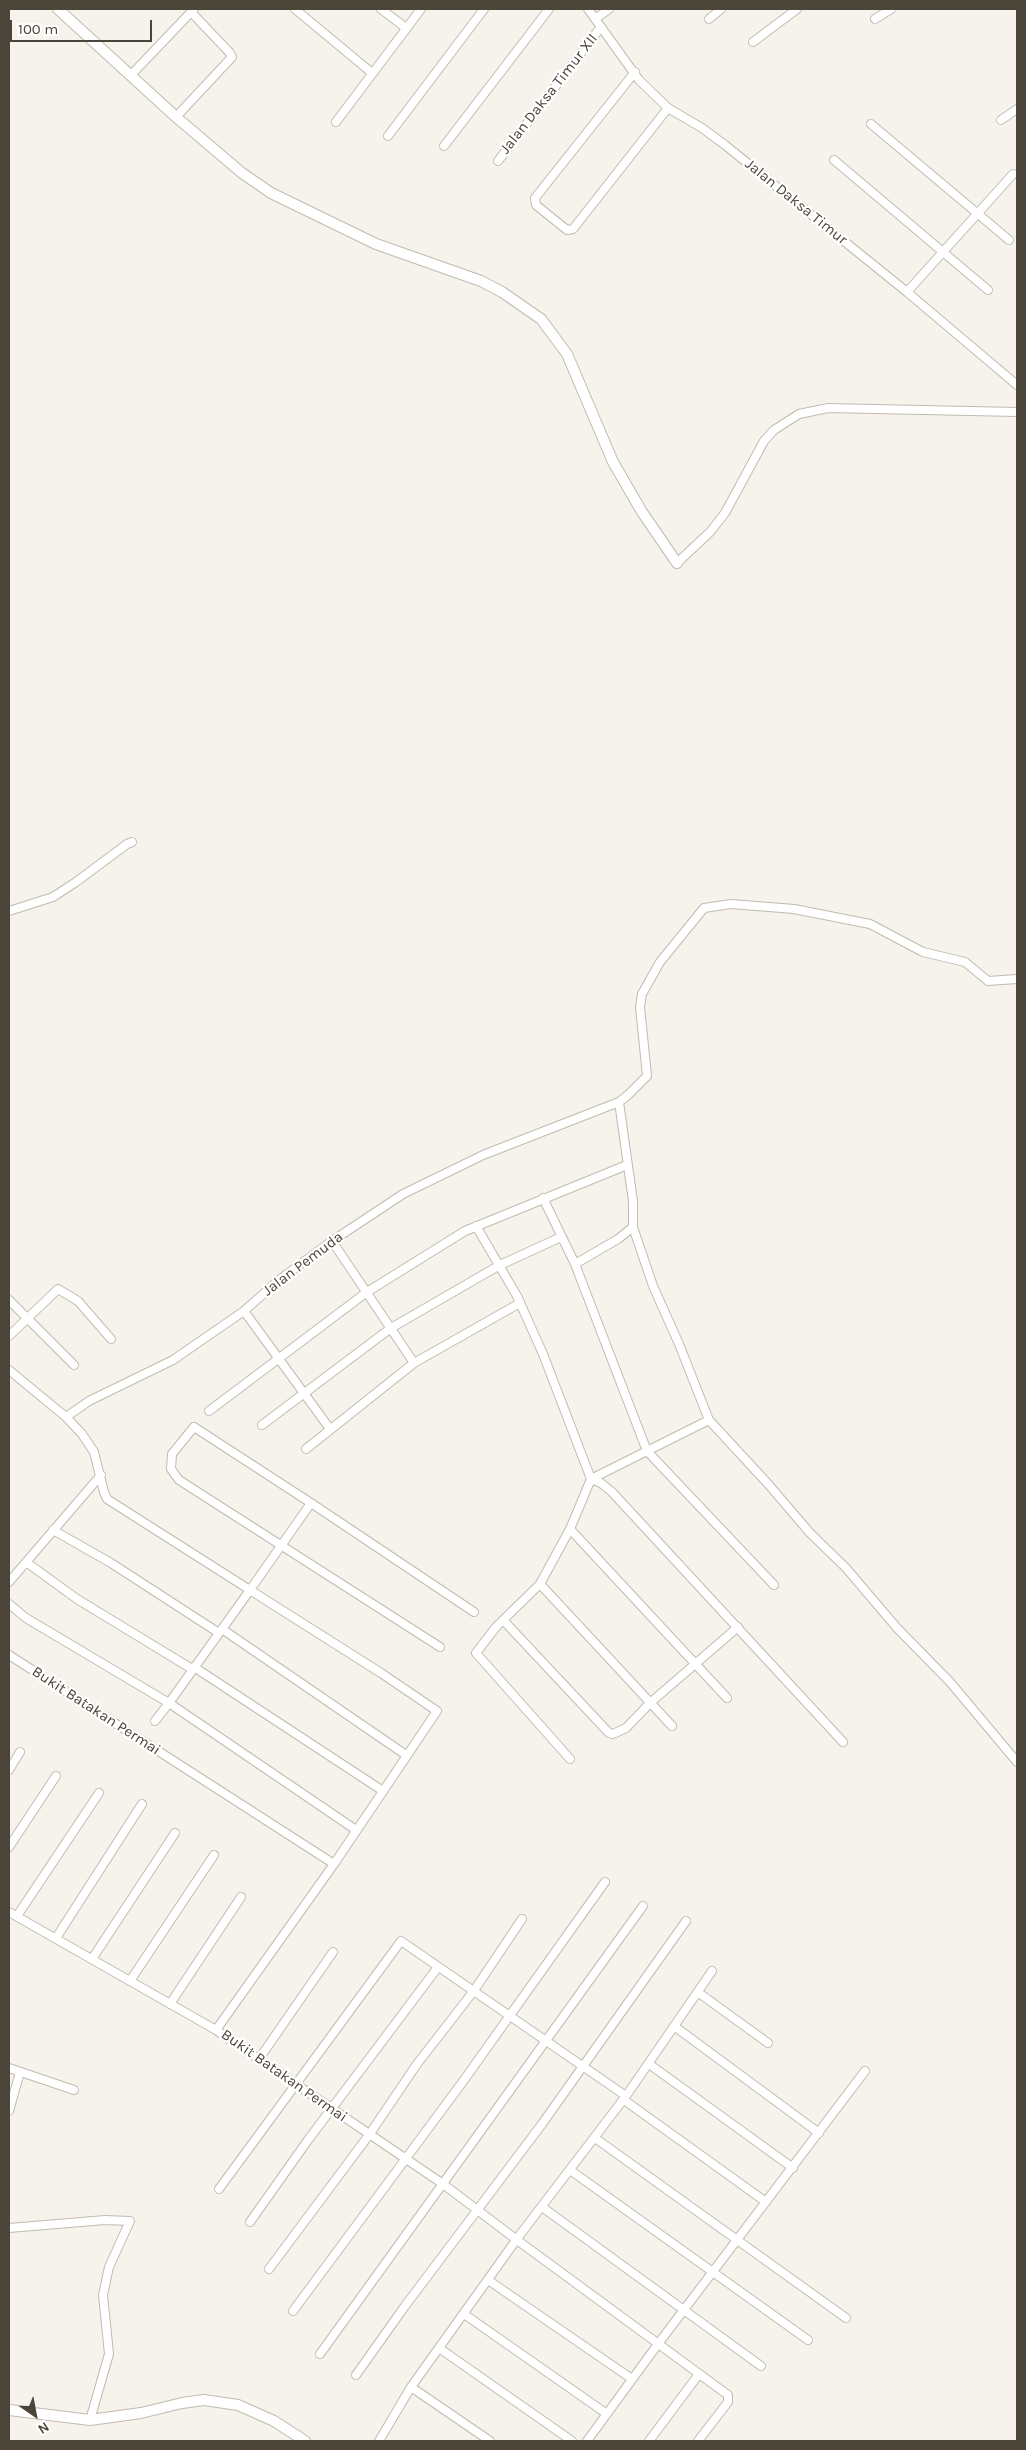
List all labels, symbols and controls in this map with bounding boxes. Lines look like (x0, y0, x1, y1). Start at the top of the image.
scale bar (12, 10, 155, 42)
text: 100 m (18, 20, 58, 38)
street label: Jalan Daksa Timur XII (496, 30, 602, 158)
street label: Jalan Daksa Timur (741, 155, 851, 249)
street label: Jalan Pemuda (259, 1228, 347, 1300)
street label: Bukit Batakan Permai (28, 1663, 164, 1759)
street label: Bukit Batakan Permai (218, 2026, 350, 2126)
north arrow (10, 2390, 60, 2440)
text: N (35, 2418, 52, 2438)

